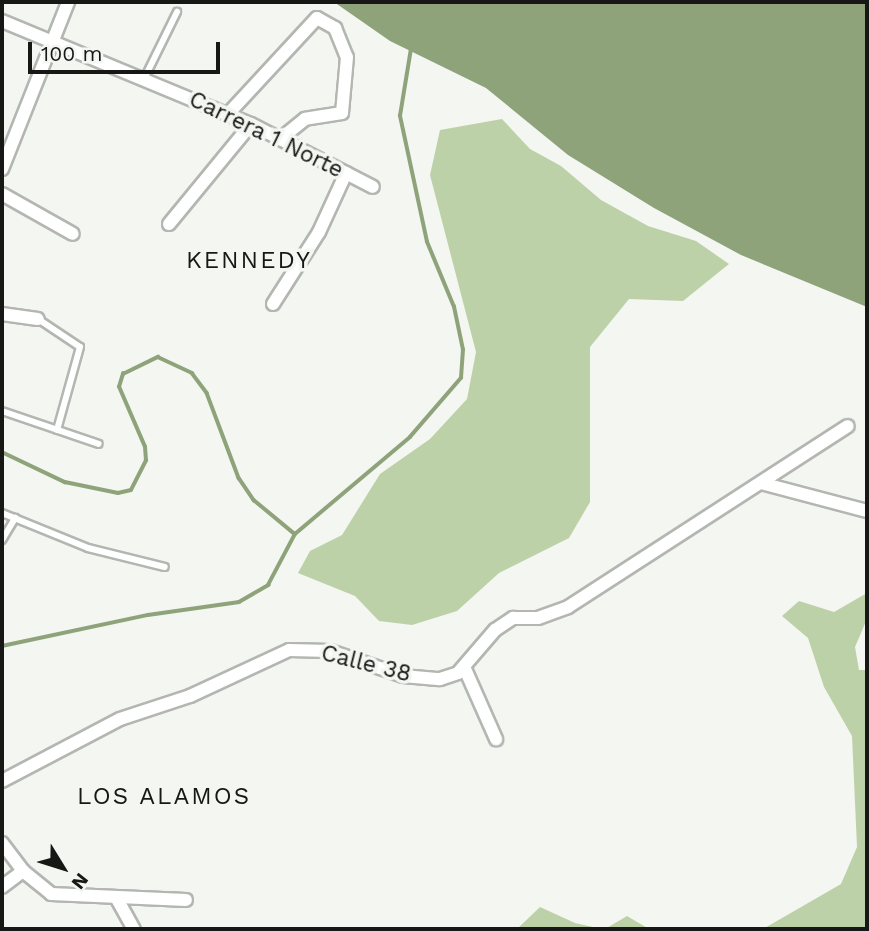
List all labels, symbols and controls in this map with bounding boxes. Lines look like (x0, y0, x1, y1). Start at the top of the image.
scale bar (32, 28, 224, 72)
text: 100 m (41, 41, 103, 66)
street label: Carrera 1 Norte (184, 85, 348, 185)
district label: KENNEDY (187, 247, 311, 275)
street label: Calle 38 (318, 640, 414, 688)
district label: LOS ALAMOS (78, 783, 250, 811)
north arrow (28, 833, 98, 903)
text: N (67, 869, 93, 894)

